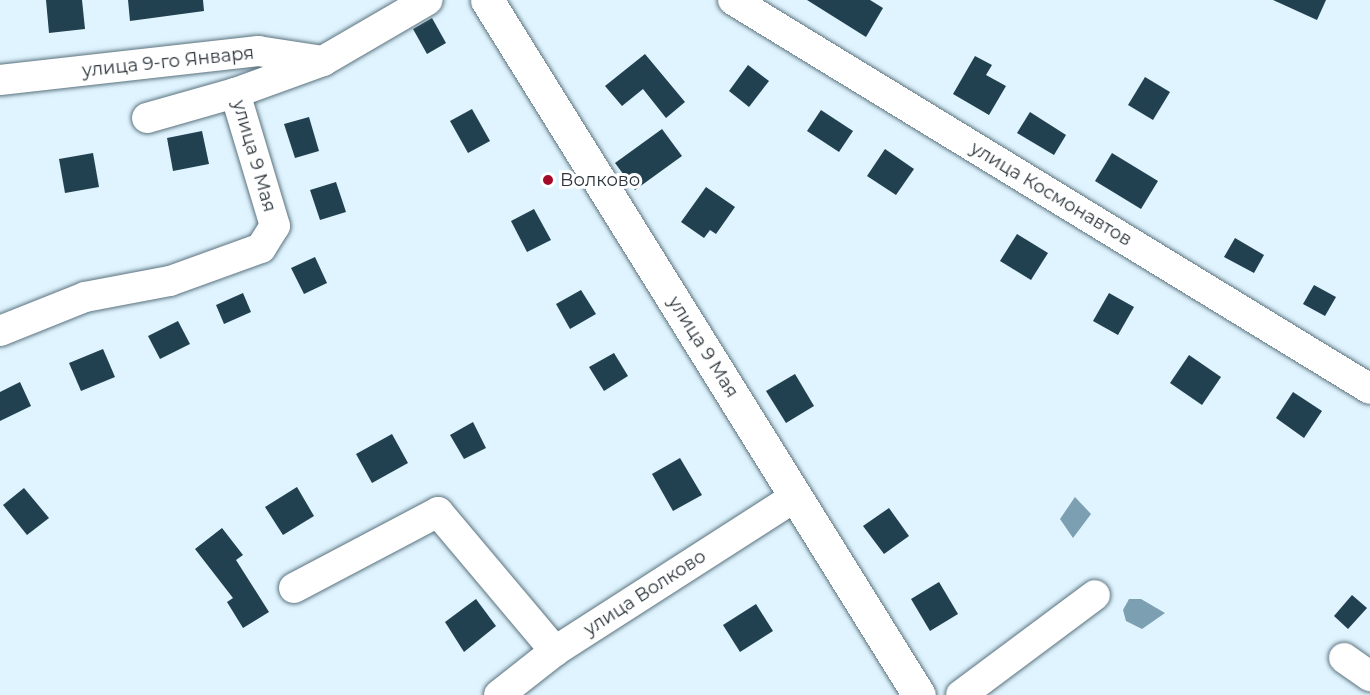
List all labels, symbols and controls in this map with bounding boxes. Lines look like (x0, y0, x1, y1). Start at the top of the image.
street label: улица 9-го Января (81, 42, 255, 82)
street label: улица 9 Мая (228, 98, 280, 214)
street label: улица Космонавтов (966, 137, 1136, 251)
place label: Волково (560, 169, 640, 191)
marker: Волково (541, 173, 555, 187)
street label: улица 9 Мая (663, 292, 743, 402)
street label: улица Волково (580, 546, 710, 640)

